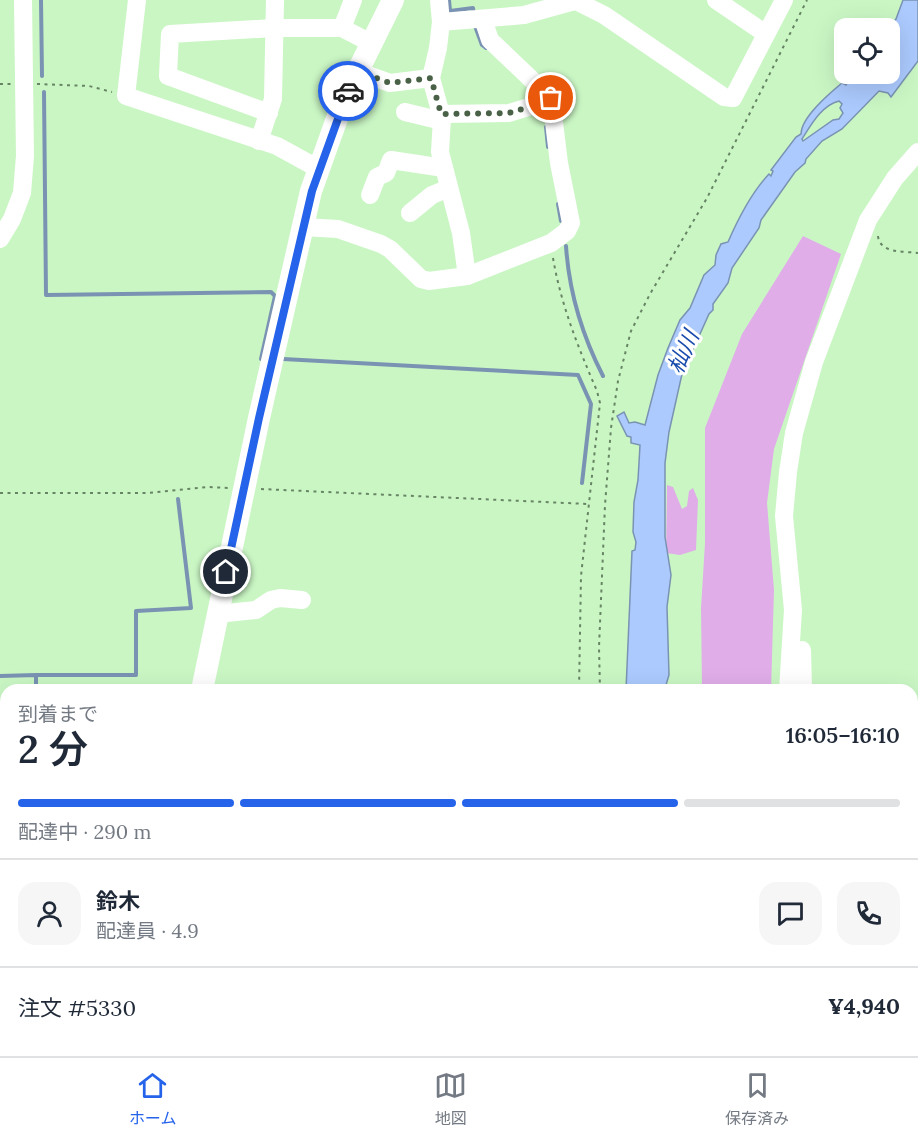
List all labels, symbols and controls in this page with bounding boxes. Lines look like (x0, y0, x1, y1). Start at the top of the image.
map controls (834, 18, 900, 84)
button: locate (834, 18, 900, 84)
courier (318, 61, 378, 121)
pin (525, 72, 576, 123)
icon: car (332, 75, 365, 108)
icon: bag (534, 81, 567, 114)
water label: 杣川 (661, 324, 706, 378)
pin (200, 546, 251, 597)
icon: home (209, 555, 242, 588)
text: 到着まで (18, 701, 98, 726)
text: 16:05–16:10 (786, 721, 900, 749)
text: 2 分 (18, 724, 88, 774)
text: 配達中 · 290 m (18, 819, 151, 844)
button: person (18, 882, 81, 945)
button: chat (759, 882, 822, 945)
button: phone (837, 882, 900, 945)
text: 鈴木 (96, 887, 140, 915)
text: 配達員 · 4.9 (96, 918, 199, 943)
text: ¥4,940 (828, 992, 900, 1020)
text: 注文 #5330 (18, 994, 136, 1022)
tab: ホーム (129, 1069, 176, 1129)
tab: 地図 (434, 1069, 467, 1129)
tab: 保存済み (725, 1069, 789, 1129)

